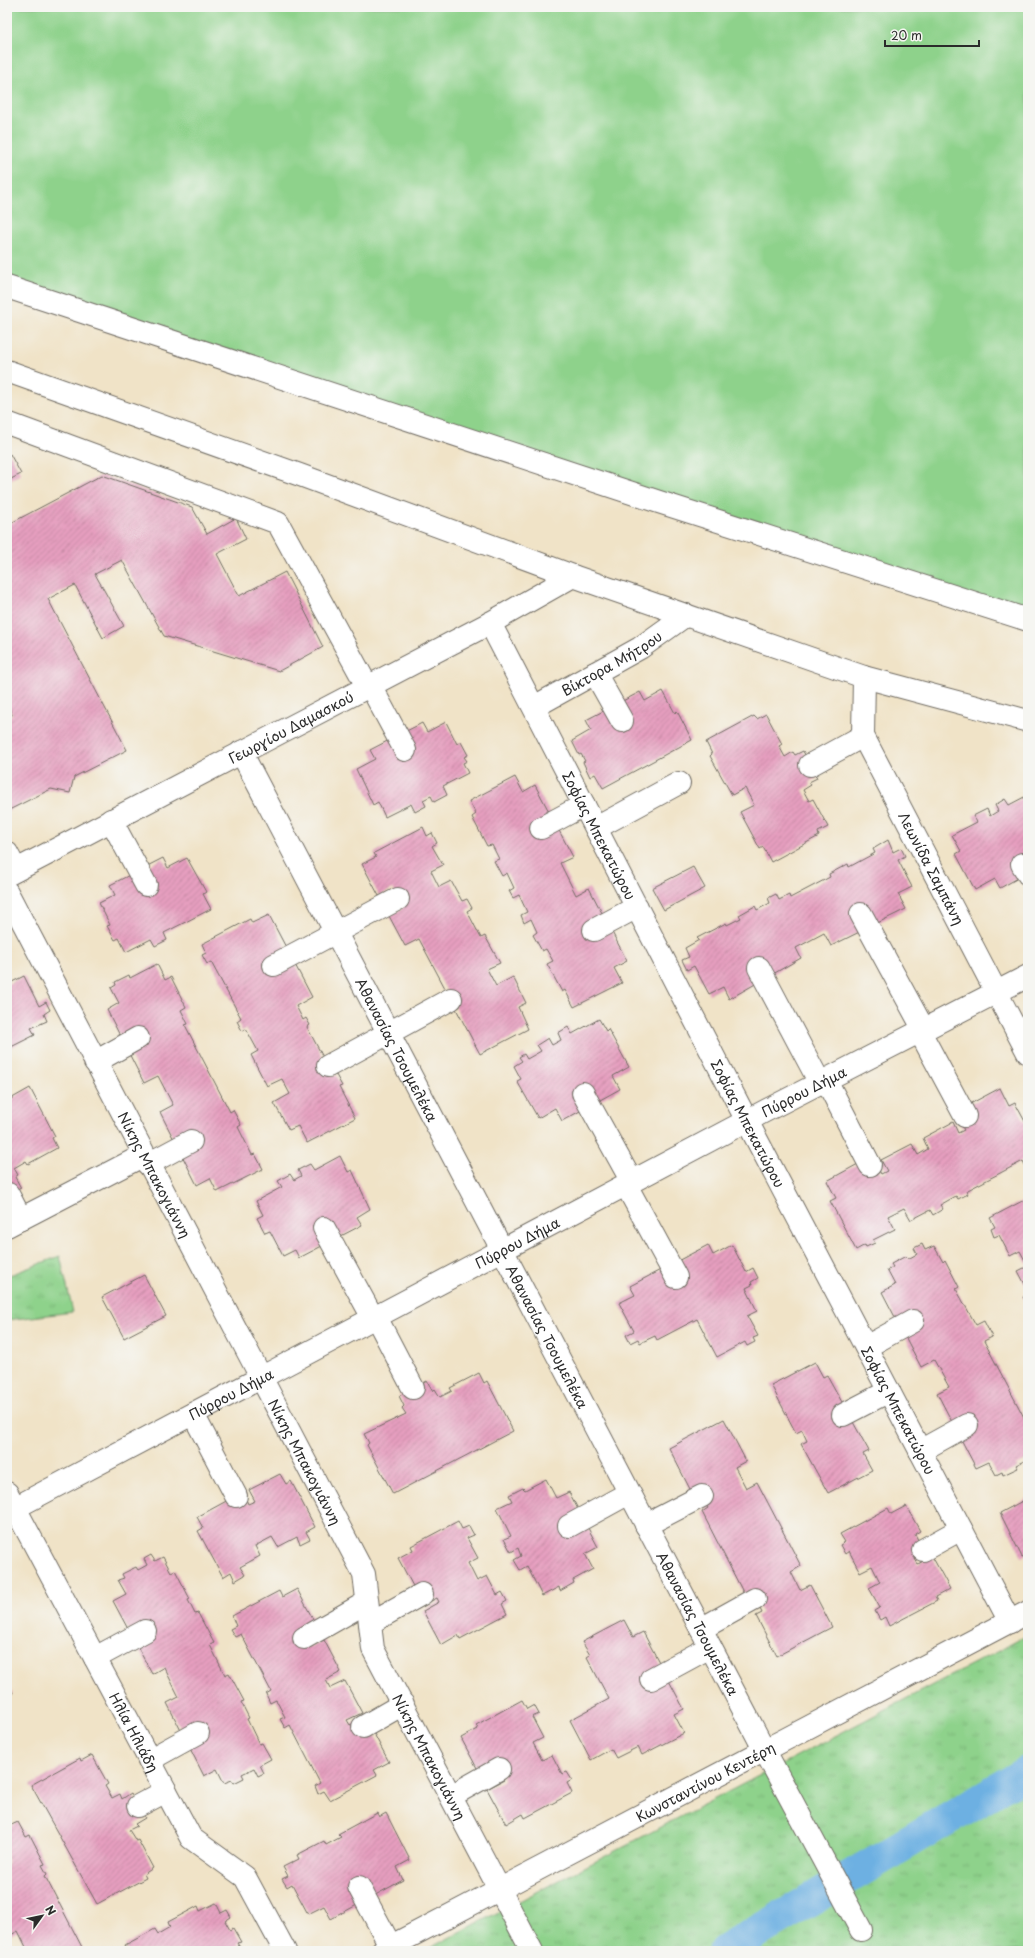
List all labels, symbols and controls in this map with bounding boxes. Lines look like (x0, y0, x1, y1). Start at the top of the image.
scale bar (885, 22, 979, 48)
text: 20 m (891, 26, 922, 44)
street label: Βίκτορα Μήτρου (557, 625, 666, 700)
street label: Γεωργίου Δαμασκού (224, 686, 357, 768)
street label: Σοφίας Μπεκατώρου (558, 768, 641, 903)
street label: Λεωνίδα Σαμπάνη (894, 808, 970, 928)
street label: Αθανασίας Τσουμελέκα (351, 974, 443, 1125)
street label: Σοφίας Μπεκατώρου (706, 1055, 790, 1191)
street label: Πύρρου Δήμα (757, 1061, 850, 1122)
street label: Νίκης Μπακογιάννη (113, 1108, 197, 1241)
street label: Πύρρου Δήμα (471, 1211, 563, 1273)
street label: Αθανασίας Τσουμελέκα (501, 1261, 594, 1412)
street label: Σοφίας Μπεκατώρου (857, 1342, 941, 1478)
street label: Πύρρου Δήμα (184, 1363, 277, 1425)
street label: Νίκης Μπακογιάννη (264, 1395, 347, 1528)
street label: Αθανασίας Τσουμελέκα (652, 1548, 744, 1699)
street label: Ηλία Ηλιάδη (105, 1688, 164, 1776)
street label: Νίκης Μπακογιάννη (388, 1690, 471, 1823)
street label: Κωνσταντίνου Κεντέρη (632, 1736, 778, 1827)
north arrow (22, 1896, 62, 1936)
text: N (41, 1902, 60, 1919)

